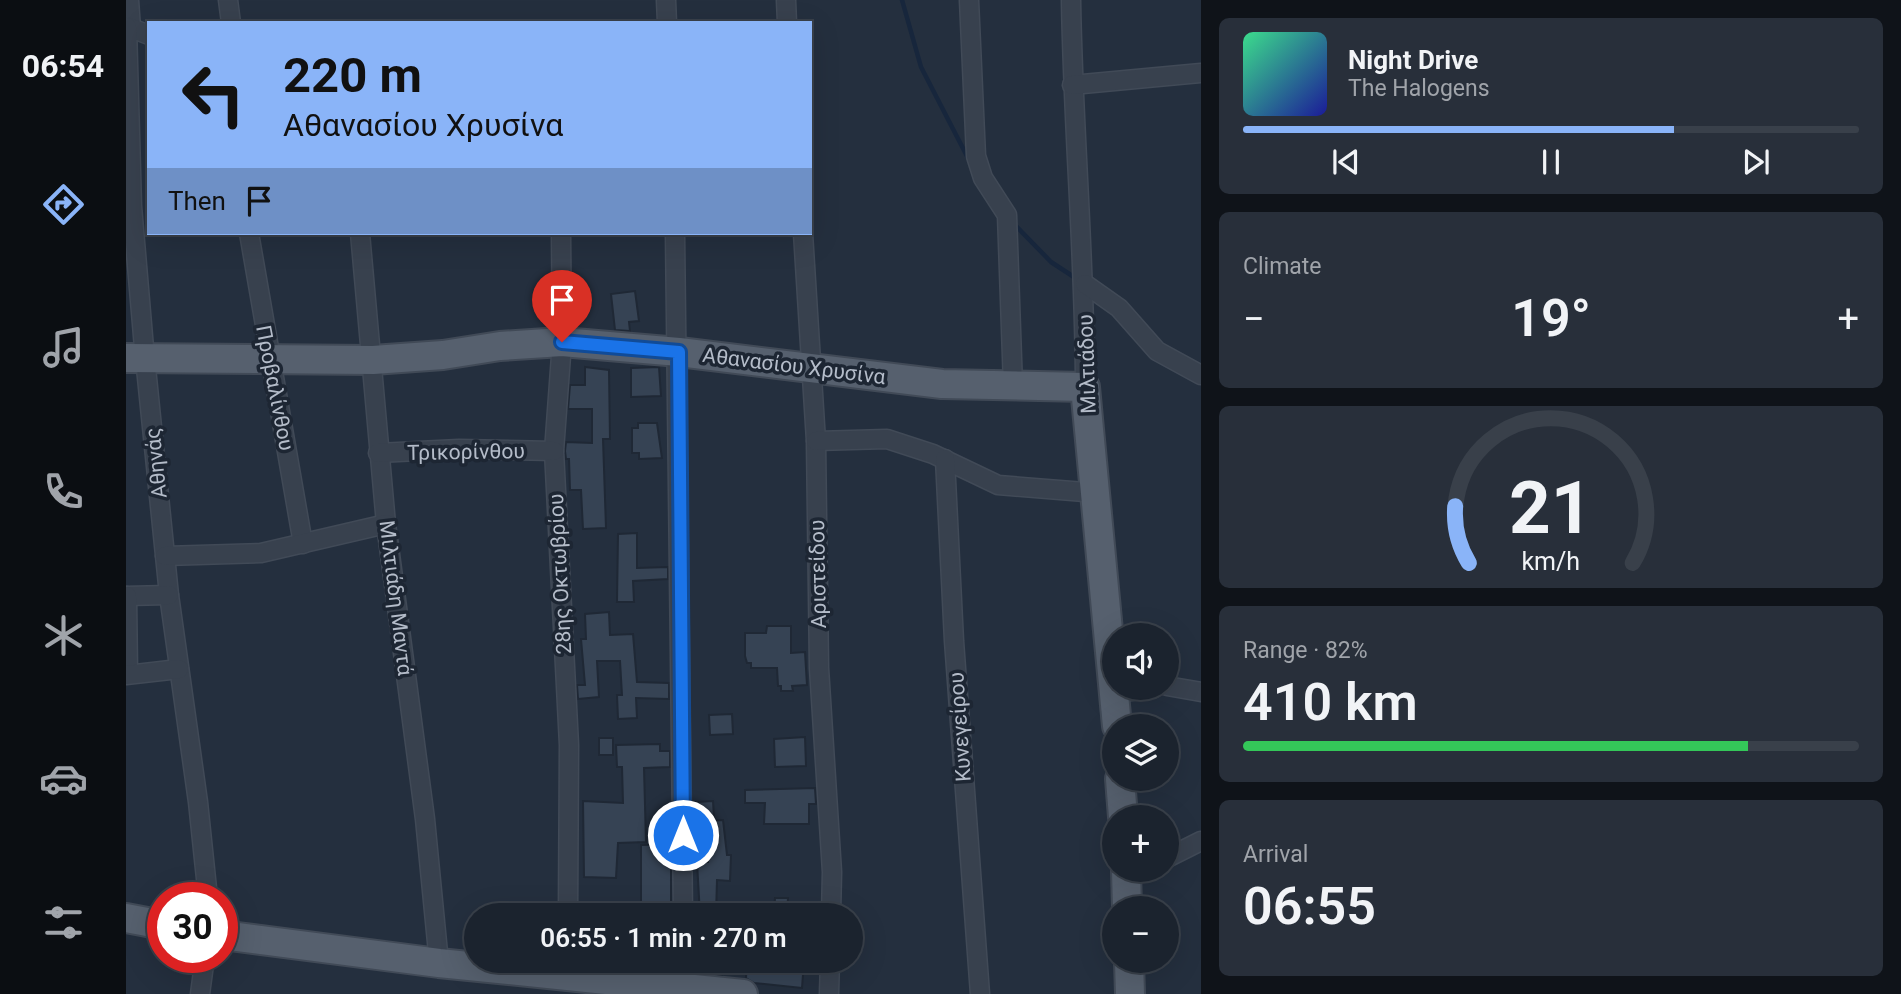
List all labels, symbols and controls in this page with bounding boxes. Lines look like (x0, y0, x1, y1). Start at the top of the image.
text: Night Drive (1348, 45, 1478, 75)
text: 06:54 (22, 47, 104, 85)
text: 220 m (283, 47, 422, 104)
icon: left (168, 49, 259, 140)
text: The Halogens (1348, 75, 1490, 102)
text: Αθανασίου Χρυσίνα (283, 106, 563, 144)
icon: previous (1327, 143, 1365, 181)
icon: pause (1532, 143, 1570, 181)
icon: next (1737, 143, 1775, 181)
icon: directions (39, 180, 88, 229)
icon: arrive (240, 182, 278, 220)
text: Then (168, 186, 226, 216)
text: Climate (1243, 253, 1322, 280)
pin (532, 270, 592, 342)
icon: arrive (543, 281, 581, 319)
text: 19° (1511, 288, 1591, 349)
text: − (1243, 297, 1265, 341)
text: + (1837, 297, 1859, 341)
street label: Μιλτιάδου (1073, 314, 1101, 414)
icon: music (39, 323, 88, 372)
street label: Προβαλίνθου (251, 323, 299, 453)
street label: Αθανασίου Χρυσίνα (701, 343, 887, 389)
street label: Αθηνάς (140, 427, 172, 499)
street label: Τρικορίνθου (407, 439, 525, 465)
text: 21 (1509, 465, 1593, 551)
icon: phone (39, 467, 88, 516)
street label: 28ης Οκτωβρίου (544, 493, 576, 655)
street label: Μιλτιάδη Μαντά (375, 519, 417, 677)
street label: Αριστείδου (805, 519, 831, 629)
text: km/h (1522, 547, 1580, 576)
icon: climate (39, 611, 88, 660)
map controls (1102, 623, 1179, 973)
button: sound (1102, 623, 1179, 700)
text: Range · 82% (1243, 637, 1368, 664)
street label: Κυνεγείρου (944, 671, 976, 783)
text: 410 km (1243, 672, 1418, 733)
button: layers (1102, 714, 1179, 791)
icon: car (39, 754, 88, 803)
position arrow (646, 798, 720, 872)
button: + (1102, 805, 1179, 882)
text: Arrival (1243, 841, 1308, 868)
text: 06:55 (1243, 876, 1376, 937)
speed limit sign: 30 (147, 882, 238, 973)
button: − (1102, 896, 1179, 973)
icon: filters (39, 898, 88, 947)
text: 06:55 · 1 min · 270 m (540, 923, 787, 953)

